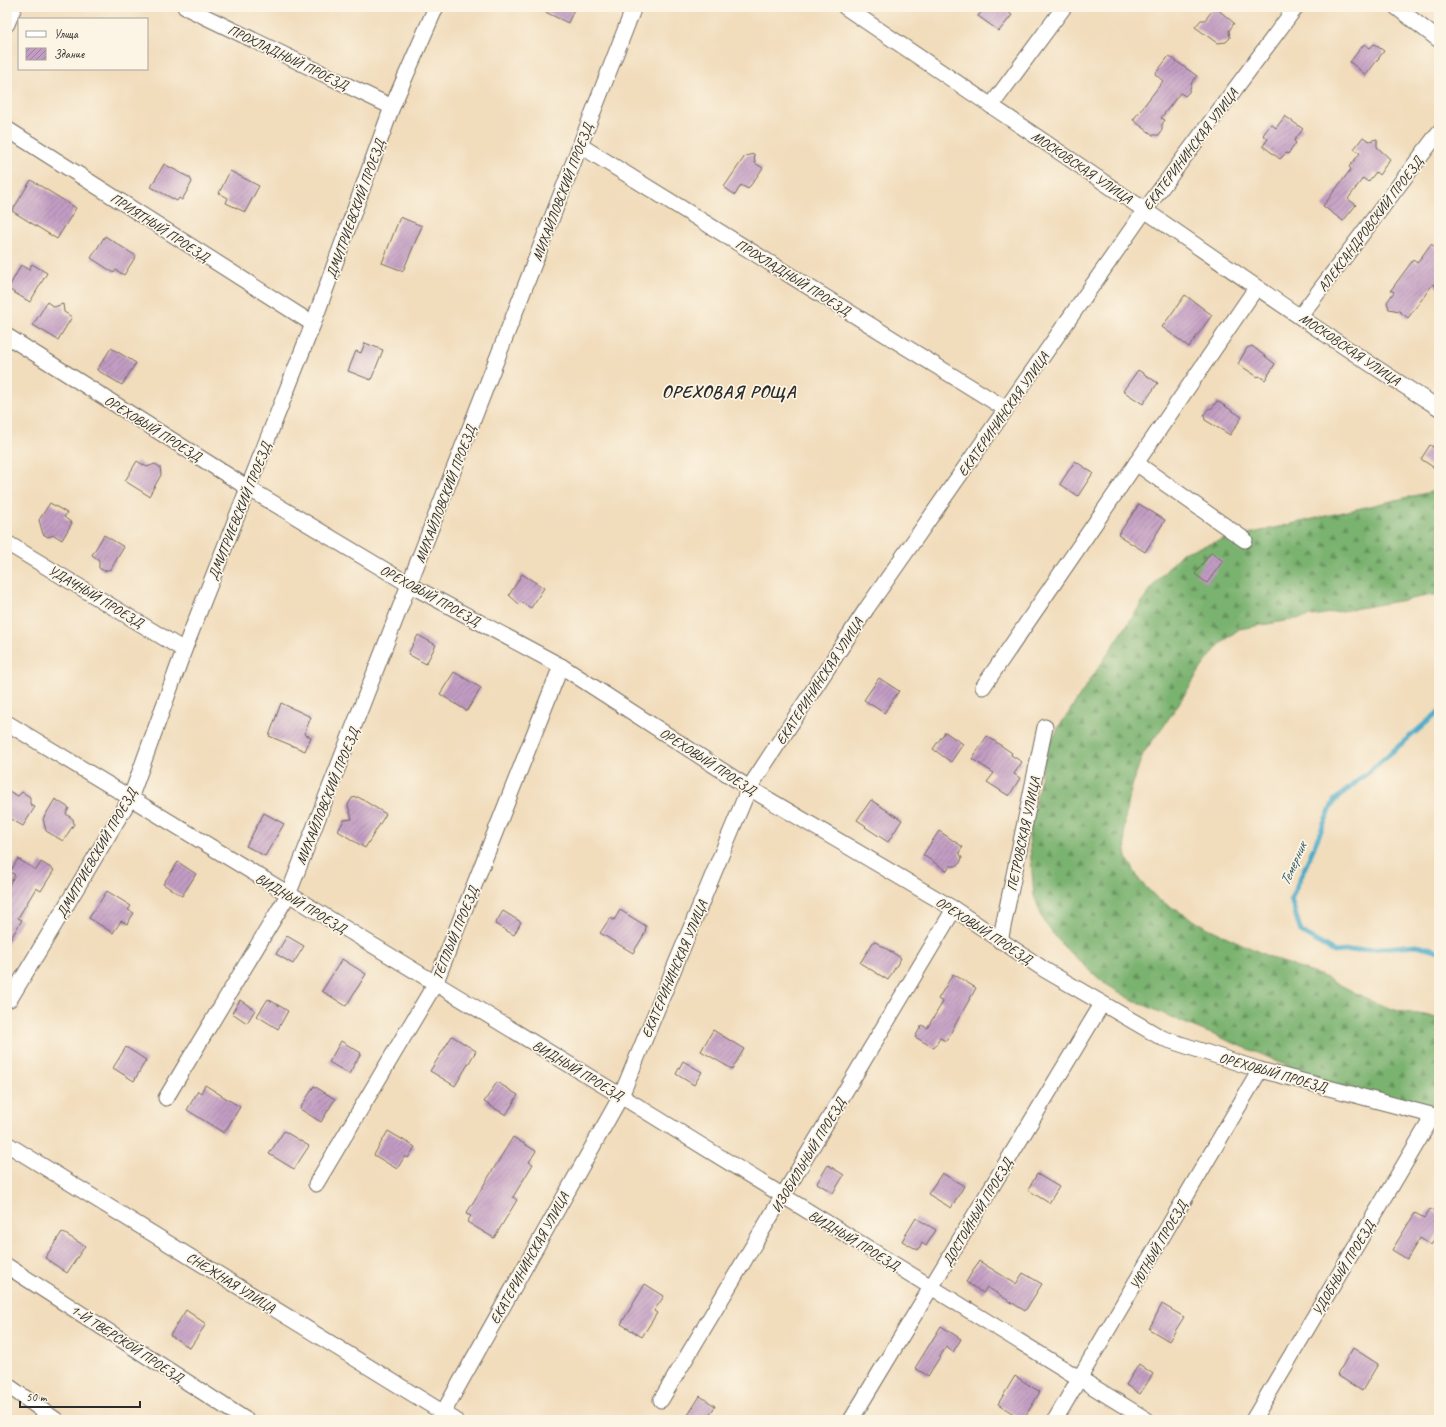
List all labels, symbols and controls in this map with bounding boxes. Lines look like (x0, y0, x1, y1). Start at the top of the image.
legend (18, 18, 148, 70)
street label: ПРОХЛАДНЫЙ ПРОЕЗД (225, 21, 352, 95)
text: Улица (54, 26, 79, 42)
text: Здание (54, 46, 85, 62)
street label: ЕКАТЕРИНИНСКАЯ УЛИЦА (1139, 85, 1242, 213)
street label: МИХАЙЛОВСКИЙ ПРОЕЗД (528, 119, 597, 263)
street label: МОСКОВСКАЯ УЛИЦА (1028, 128, 1136, 208)
street label: ДМИТРИЕВСКИЙ ПРОЕЗД (322, 136, 389, 281)
street label: АЛЕКСАНДРОВСКИЙ ПРОЕЗД (1314, 152, 1428, 295)
street label: ПРИЯТНЫЙ ПРОЕЗД (107, 189, 214, 267)
street label: ПРОХЛАДНЫЙ ПРОЕЗД (732, 235, 855, 320)
street label: МОСКОВСКАЯ УЛИЦА (1296, 310, 1404, 390)
street label: ЕКАТЕРИНИНСКАЯ УЛИЦА (954, 348, 1053, 480)
district label: ОРЕХОВАЯ РОЩА (662, 381, 797, 403)
street label: ОРЕХОВЫЙ ПРОЕЗД (101, 392, 206, 466)
street label: МИХАЙЛОВСКИЙ ПРОЕЗД (411, 421, 480, 565)
street label: ДМИТРИЕВСКИЙ ПРОЕЗД (204, 438, 276, 582)
street label: ОРЕХОВЫЙ ПРОЕЗД (377, 561, 484, 631)
street label: УДАЧНЫЙ ПРОЕЗД (45, 562, 148, 632)
street label: ЕКАТЕРИНИНСКАЯ УЛИЦА (772, 614, 867, 748)
street label: МИХАЙЛОВСКИЙ ПРОЕЗД (292, 724, 363, 867)
street label: ОРЕХОВЫЙ ПРОЕЗД (657, 724, 761, 800)
street label: ПЕТРОВСКАЯ УЛИЦА (1003, 775, 1044, 893)
street label: ДМИТРИЕВСКИЙ ПРОЕЗД (52, 784, 141, 921)
water label: Темерник (1276, 836, 1313, 889)
street label: ВИДНЫЙ ПРОЕЗД (252, 870, 351, 938)
street label: ТЁПЛЫЙ ПРОЕЗД (429, 882, 483, 982)
street label: ОРЕХОВЫЙ ПРОЕЗД (933, 893, 1037, 969)
street label: ЕКАТЕРИНИНСКАЯ УЛИЦА (638, 897, 711, 1040)
street label: ВИДНЫЙ ПРОЕЗД (529, 1037, 628, 1105)
street label: ОРЕХОВЫЙ ПРОЕЗД (1217, 1049, 1330, 1096)
street label: ИЗОБИЛЬНЫЙ ПРОЕЗД (768, 1093, 850, 1215)
street label: ДОСТОЙНЫЙ ПРОЕЗД (939, 1154, 1017, 1269)
street label: ЕКАТЕРИНИНСКАЯ УЛИЦА (486, 1189, 573, 1327)
street label: УЮТНЫЙ ПРОЕЗД (1126, 1196, 1192, 1293)
street label: ВИДНЫЙ ПРОЕЗД (805, 1207, 904, 1275)
street label: УДОБНЫЙ ПРОЕЗД (1308, 1216, 1379, 1319)
street label: СНЕЖНАЯ УЛИЦА (183, 1248, 279, 1317)
street label: 1-Й ТВЕРСКОЙ ПРОЕЗД (67, 1301, 188, 1387)
scale bar (20, 1383, 140, 1409)
text: 50 m (26, 1389, 48, 1405)

